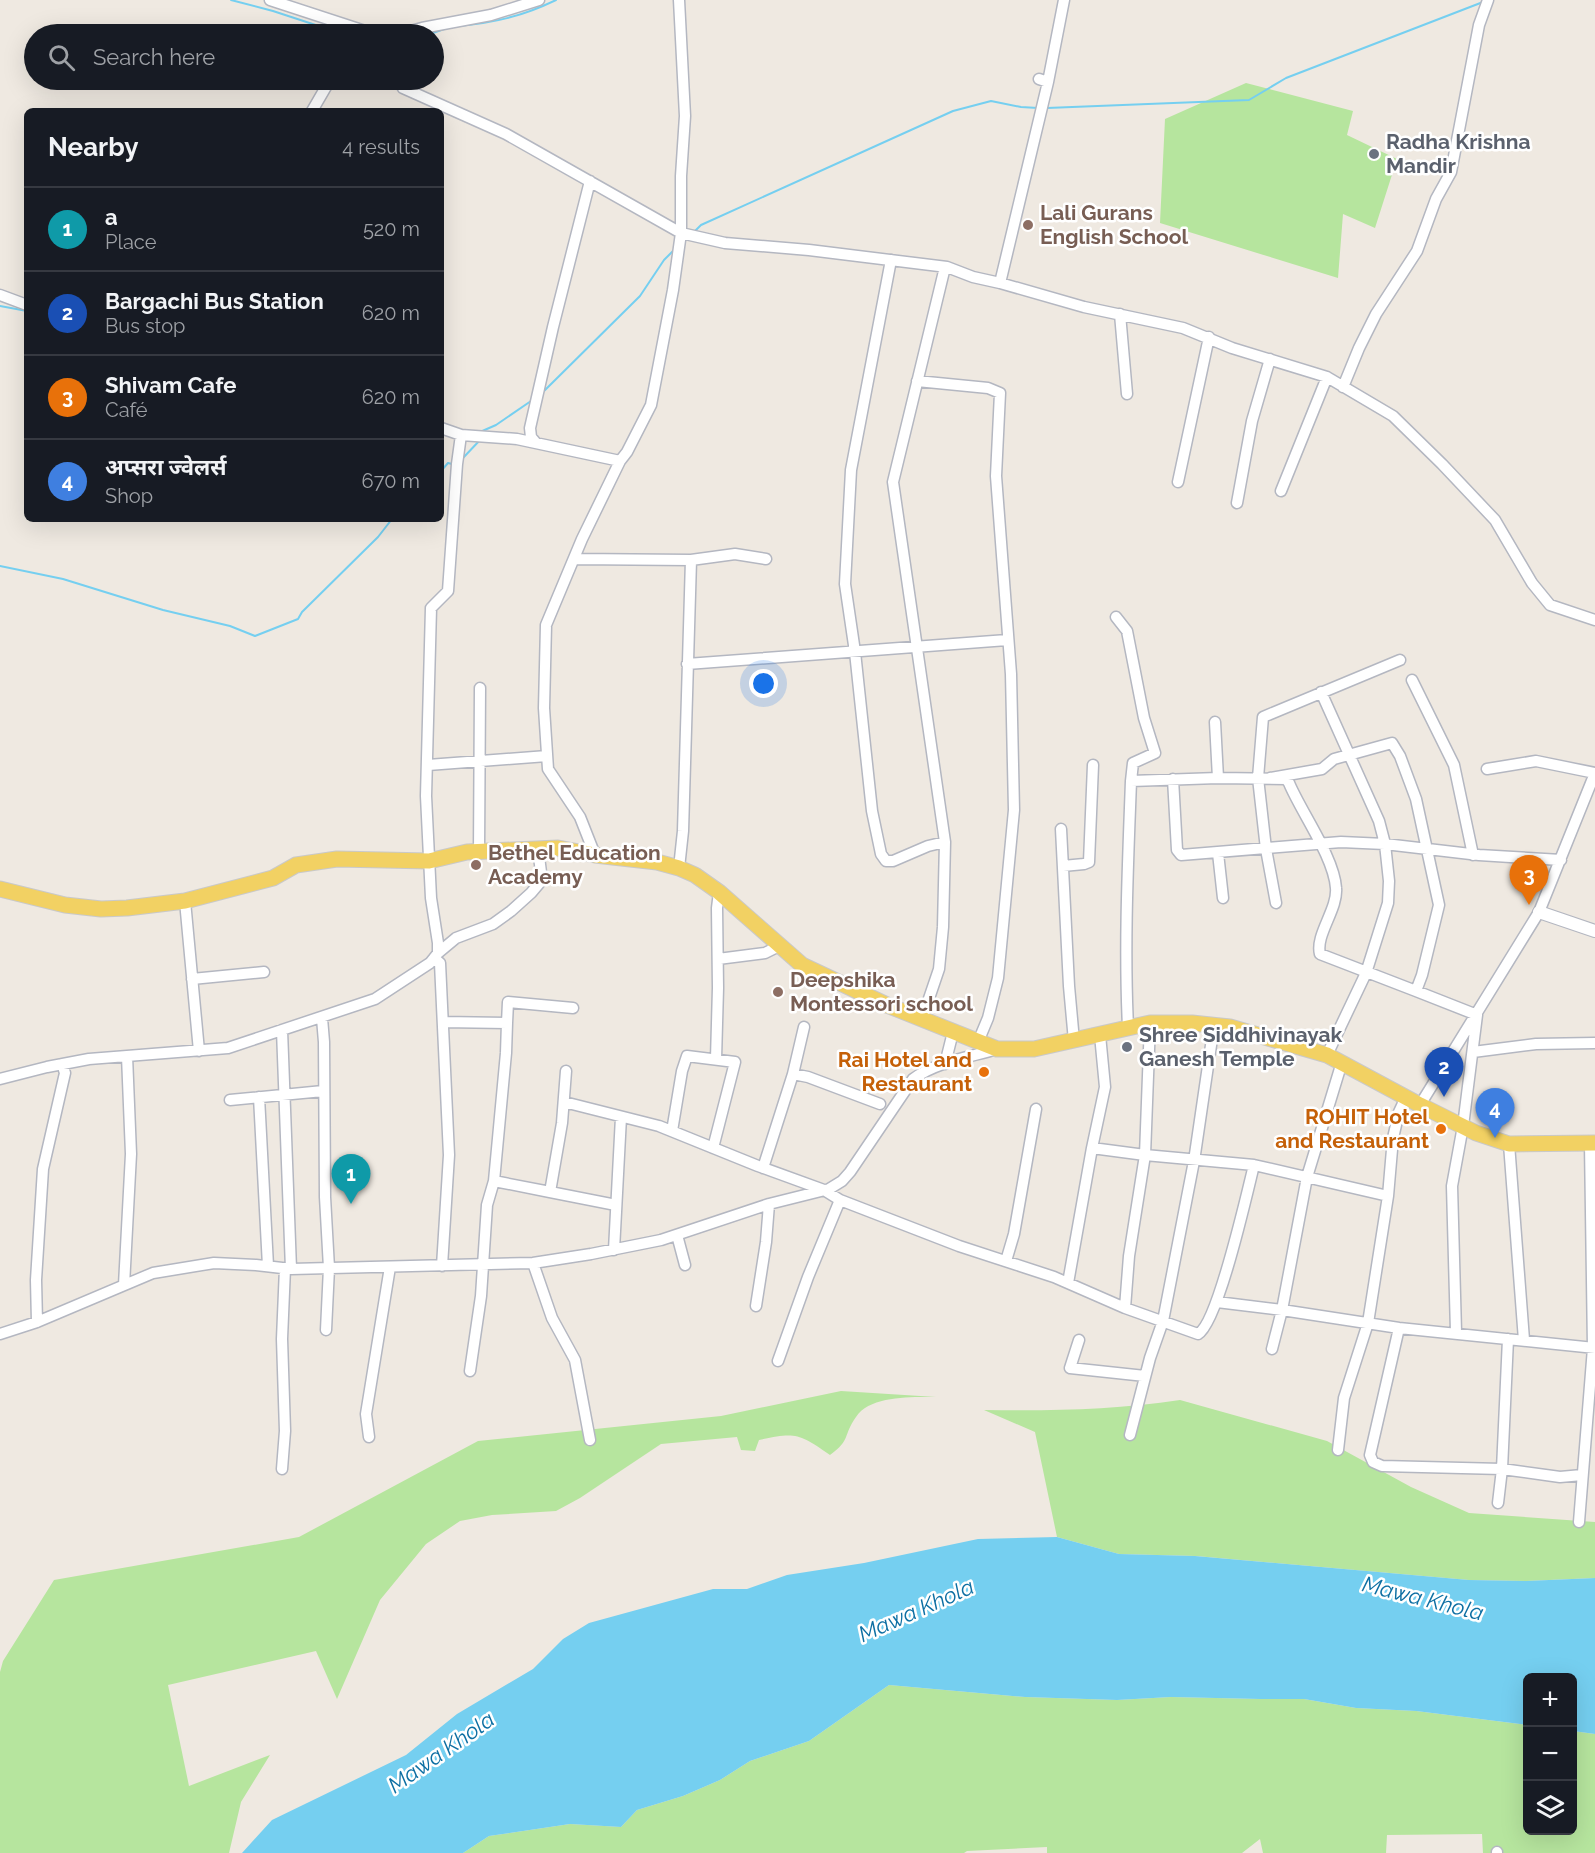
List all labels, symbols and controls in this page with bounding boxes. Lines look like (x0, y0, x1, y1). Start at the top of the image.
search box (24, 24, 444, 90)
icon: search (45, 41, 78, 74)
text: Search here (93, 44, 215, 70)
place label: Radha Krishna Mandir (1386, 129, 1530, 178)
text: Nearby (48, 132, 138, 162)
text: 4 results (342, 135, 420, 159)
marker: Radha Krishna Mandir (1367, 147, 1381, 161)
place label: Lali Gurans English School (1040, 200, 1189, 249)
text: a (105, 204, 118, 230)
text: 1 (63, 217, 72, 241)
text: 520 m (363, 217, 420, 241)
marker: Lali Gurans English School (1021, 218, 1035, 232)
text: Place (105, 230, 156, 254)
text: Bargachi Bus Station (105, 288, 324, 314)
text: 2 (62, 301, 73, 325)
text: 620 m (362, 301, 420, 325)
text: Bus stop (105, 314, 185, 338)
text: Shivam Cafe (105, 372, 236, 398)
text: 3 (62, 385, 73, 409)
text: 620 m (362, 385, 420, 409)
text: Café (105, 398, 148, 422)
text: अप्सरा ज्वेलर्स (105, 454, 226, 480)
text: 4 (62, 469, 73, 493)
text: 670 m (362, 469, 420, 493)
text: Shop (105, 484, 153, 508)
your location (749, 669, 778, 698)
place label: Bethel Education Academy (488, 840, 661, 889)
pin: 3 (1510, 856, 1549, 905)
marker: Bethel Education Academy (469, 858, 483, 872)
place label: Deepshika Montessori school (790, 967, 973, 1016)
marker: Deepshika Montessori school (771, 985, 785, 999)
place label: Shree Siddhivinayak Ganesh Temple (1139, 1022, 1343, 1071)
marker: Shree Siddhivinayak Ganesh Temple (1120, 1040, 1134, 1054)
place label: Rai Hotel and Restaurant (838, 1047, 972, 1096)
pin: 2 (1424, 1048, 1464, 1097)
marker: Rai Hotel and Restaurant (977, 1065, 991, 1079)
pin: 4 (1476, 1088, 1514, 1138)
place label: ROHIT Hotel and Restaurant (1275, 1104, 1429, 1153)
marker: ROHIT Hotel and Restaurant (1434, 1122, 1448, 1136)
pin: 1 (332, 1154, 370, 1204)
water label: Mawa Khola (1360, 1570, 1486, 1626)
water label: Mawa Khola (854, 1573, 978, 1647)
map controls (1523, 1673, 1577, 1835)
button: + (1523, 1673, 1577, 1727)
water label: Mawa Khola (383, 1706, 499, 1798)
button: − (1523, 1727, 1577, 1781)
button: layers (1523, 1781, 1577, 1835)

